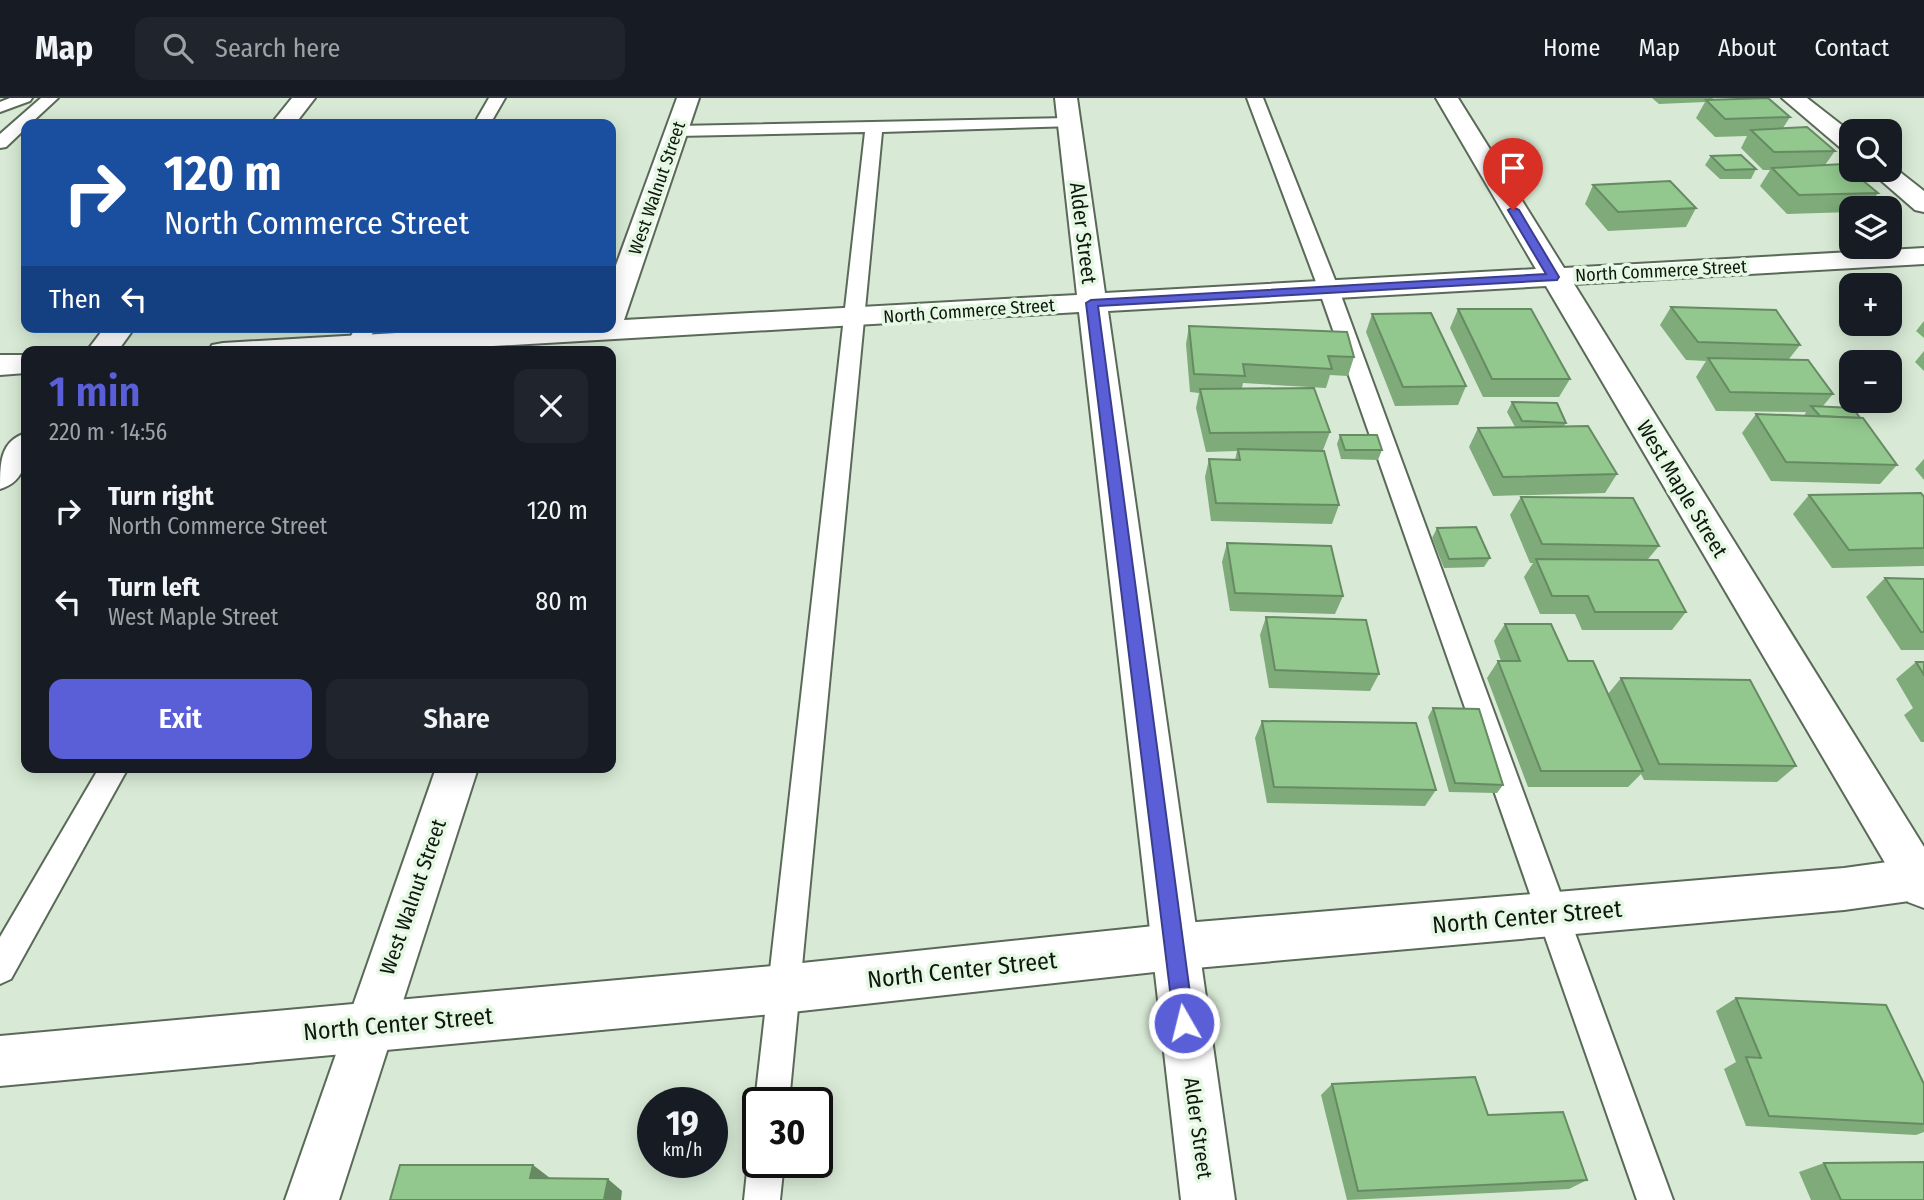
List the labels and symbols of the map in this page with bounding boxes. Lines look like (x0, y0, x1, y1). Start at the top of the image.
street label: West Walnut Street (624, 118, 690, 258)
pin (1483, 138, 1543, 210)
street label: Alder Street (1064, 181, 1102, 285)
street label: North Commerce Street (1575, 256, 1747, 286)
street label: North Commerce Street (883, 294, 1055, 328)
street label: West Maple Street (1631, 416, 1733, 562)
street label: West Walnut Street (374, 816, 452, 978)
street label: North Center Street (1431, 895, 1623, 939)
street label: North Center Street (866, 946, 1058, 994)
position arrow (1147, 986, 1221, 1060)
street label: North Center Street (302, 1002, 494, 1046)
street label: Alder Street (1178, 1076, 1218, 1180)
speed limit sign: 30 (742, 1087, 833, 1178)

